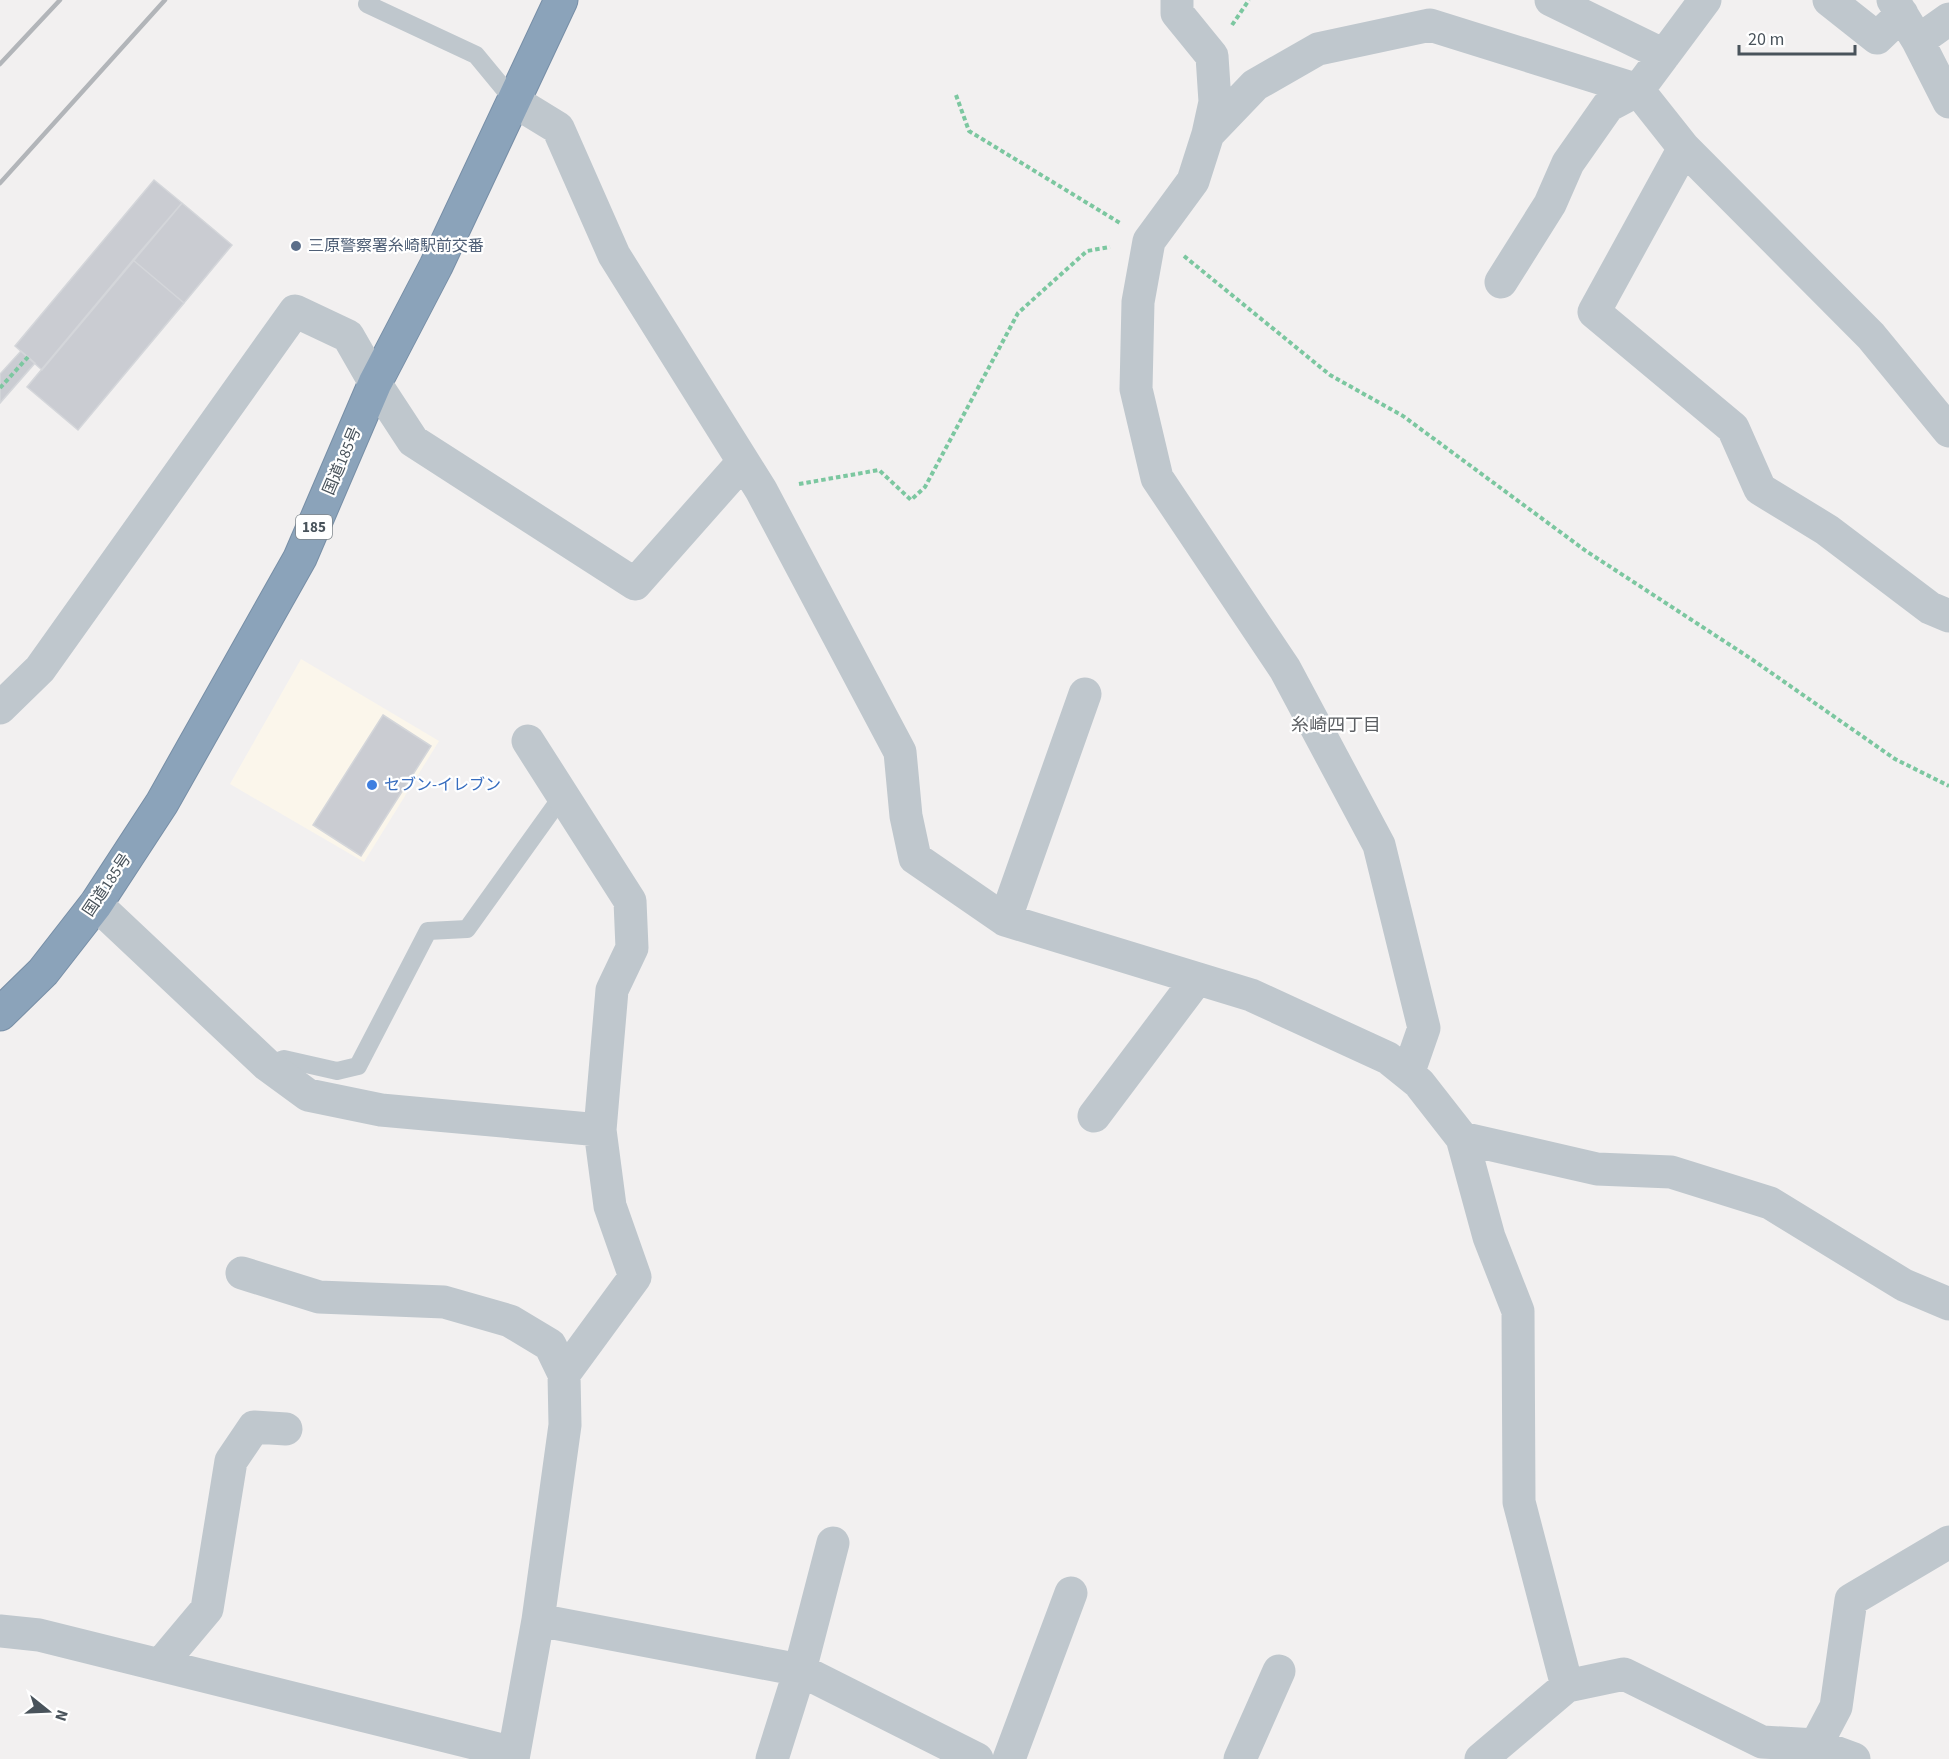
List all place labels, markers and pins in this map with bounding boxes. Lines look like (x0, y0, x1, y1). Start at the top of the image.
place label: 三原警察署糸崎駅前交番 (308, 235, 484, 257)
marker: 三原警察署糸崎駅前交番 (289, 239, 303, 253)
place label: セブン-イレブン (384, 774, 501, 796)
marker: セブン-イレブン (365, 778, 379, 792)

